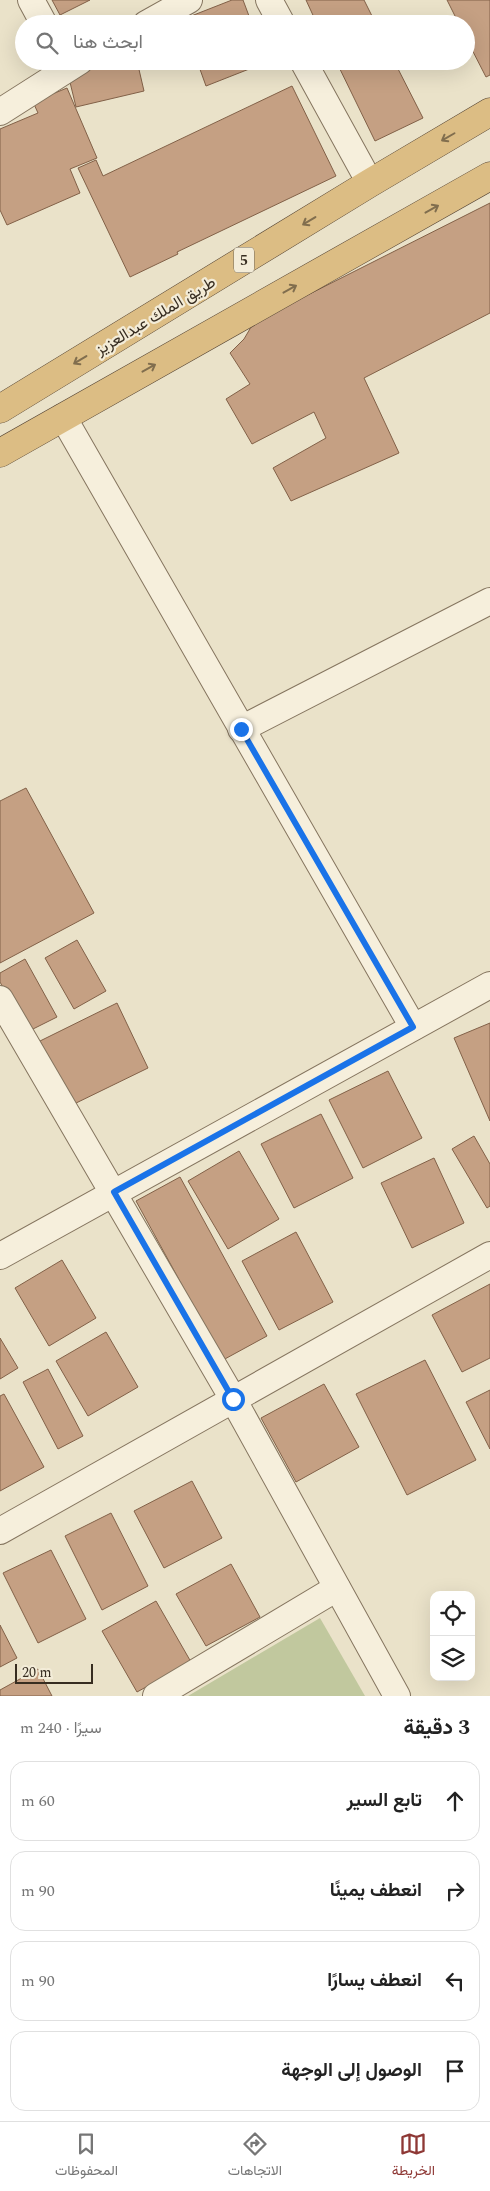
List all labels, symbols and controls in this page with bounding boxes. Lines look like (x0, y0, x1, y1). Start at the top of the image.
search box (15, 15, 475, 70)
text: ابحث هنا (73, 28, 143, 57)
icon: search (33, 29, 61, 57)
one-way arrow (441, 133, 456, 143)
one-way arrow (424, 204, 439, 214)
one-way arrow (302, 216, 316, 226)
road number: 5 (234, 248, 254, 272)
street label: طريق الملك عبدالعزيز (90, 270, 220, 362)
one-way arrow (283, 283, 297, 293)
one-way arrow (74, 355, 88, 365)
one-way arrow (141, 363, 155, 373)
route end (230, 718, 253, 741)
route start (222, 1388, 245, 1411)
map controls (430, 1591, 475, 1681)
button: locate (430, 1591, 475, 1636)
button: layers (430, 1636, 475, 1681)
scale bar (15, 1661, 92, 1684)
text: 20 m (22, 1662, 52, 1683)
text: 3 دقيقة (403, 1712, 470, 1744)
text: سيرًا · 240 m (20, 1716, 102, 1740)
text: تابع السير (346, 1786, 422, 1815)
icon: ahead (441, 1787, 469, 1815)
text: 60 m (21, 1789, 55, 1813)
text: انعطف يمينًا (330, 1876, 422, 1905)
icon: right (441, 1877, 469, 1905)
text: 90 m (21, 1879, 55, 1903)
text: انعطف يسارًا (327, 1966, 422, 1995)
icon: left (441, 1967, 469, 1995)
text: 90 m (21, 1969, 55, 1993)
text: الوصول إلى الوجهة (281, 2056, 422, 2085)
icon: arrive (441, 2057, 469, 2085)
tab: المحفوظات (55, 2130, 118, 2183)
tab: الاتجاهات (228, 2130, 282, 2183)
tab: الخريطة (392, 2130, 435, 2183)

